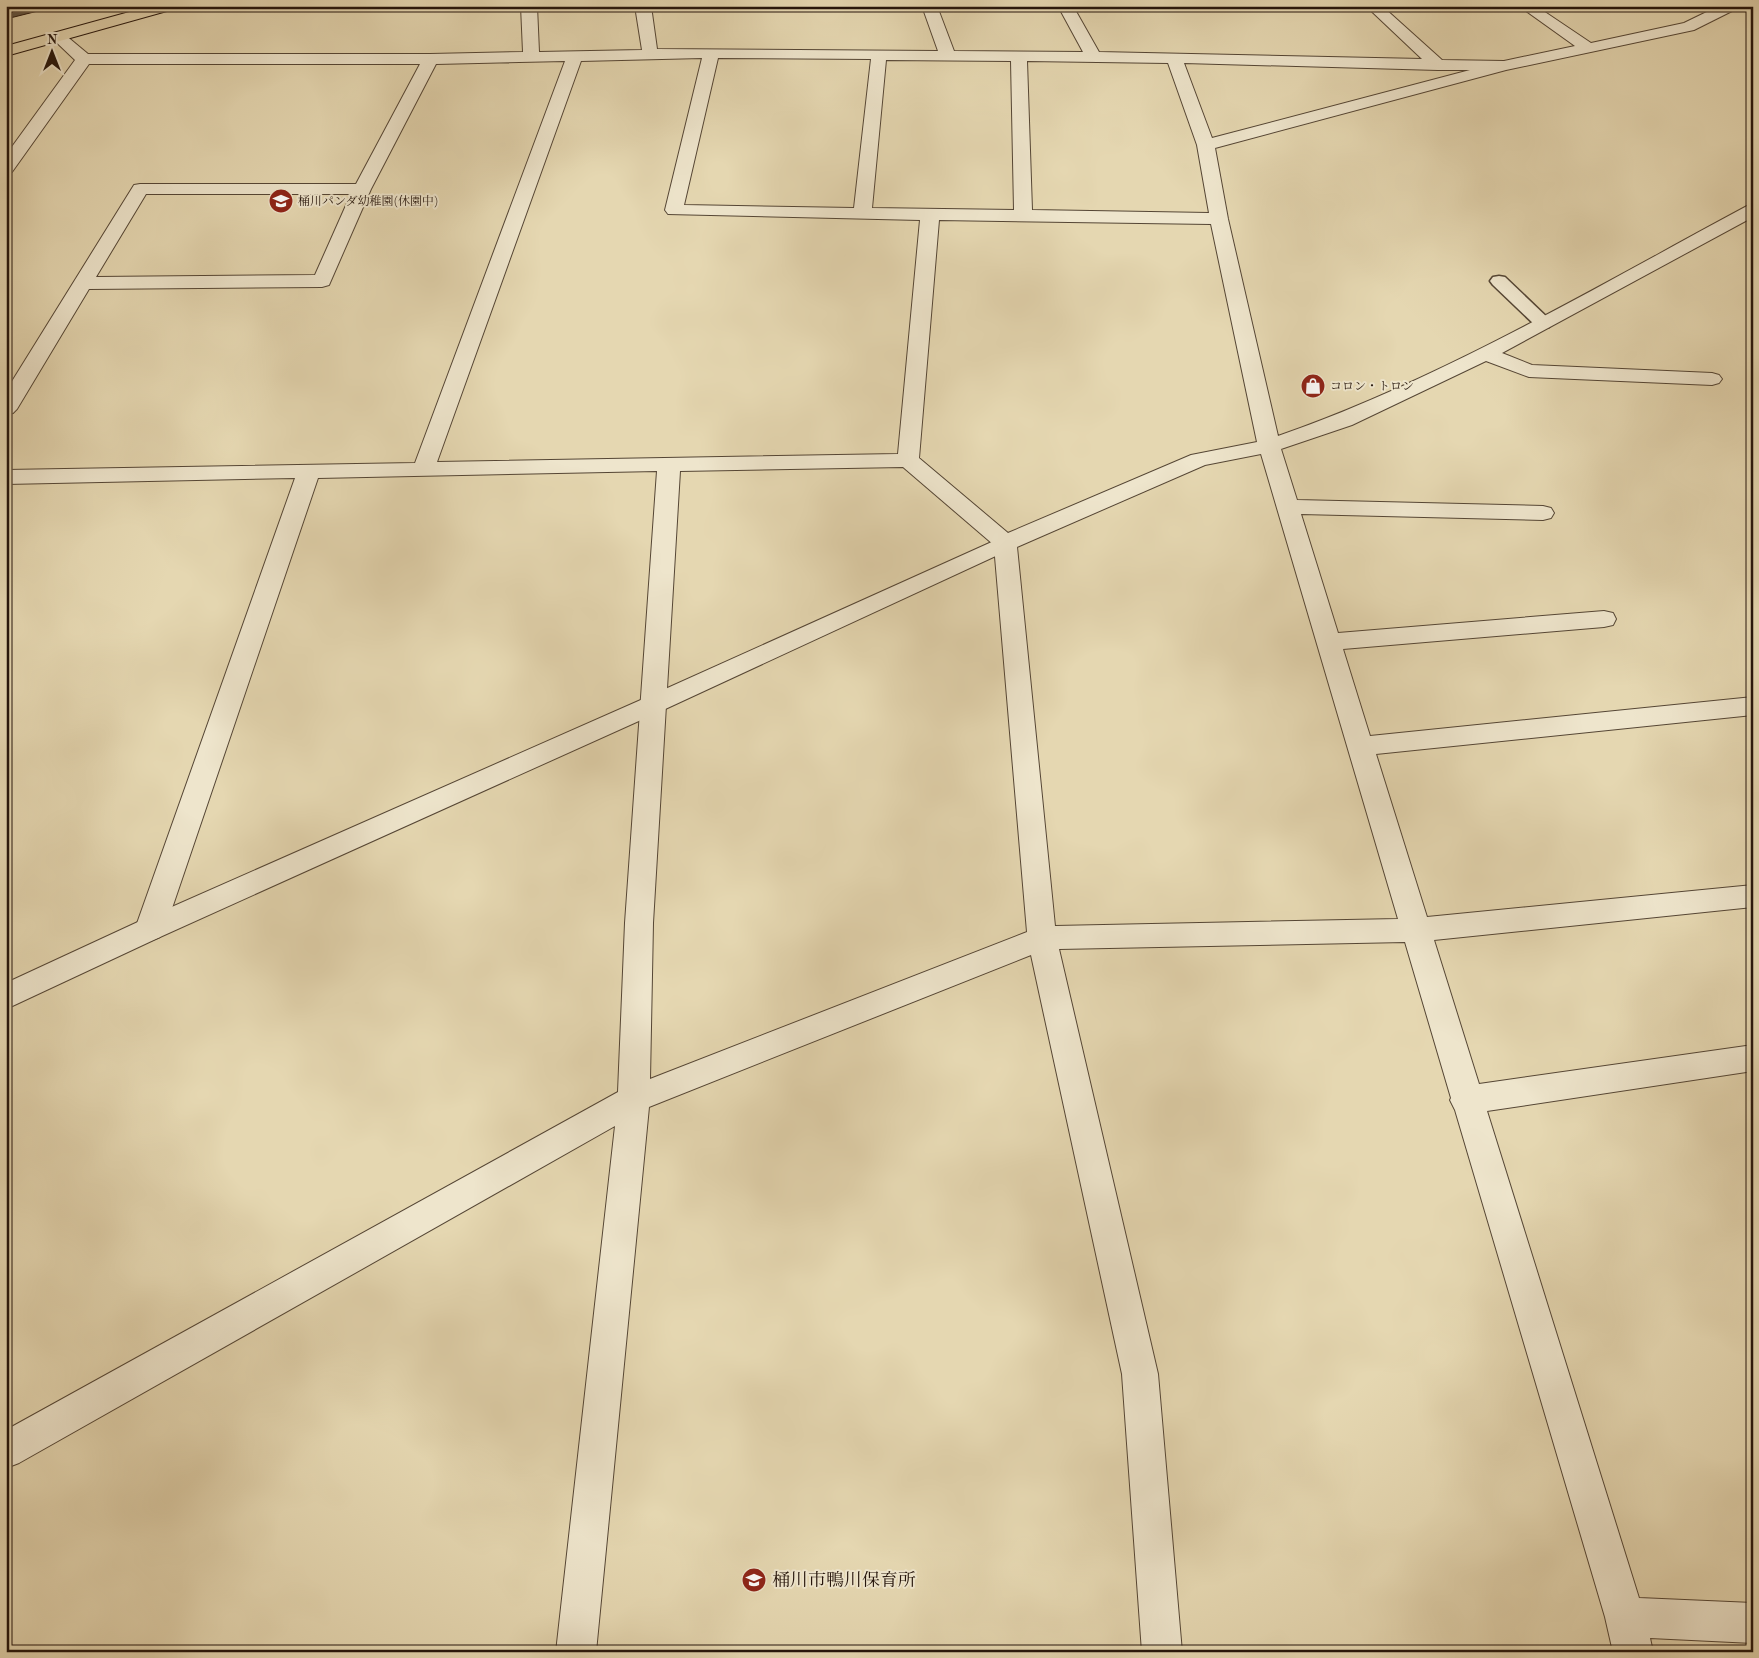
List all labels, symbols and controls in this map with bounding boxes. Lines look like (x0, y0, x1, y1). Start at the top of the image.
north arrow (28, 28, 78, 78)
text: N (47, 33, 58, 47)
school or university icon: 桶川パンダ幼稚園(休園中) (268, 188, 294, 214)
place label: 桶川パンダ幼稚園(休園中) (298, 194, 438, 208)
shop icon: コロン・トロン (1300, 373, 1326, 399)
place label: コロン・トロン (1330, 380, 1414, 393)
school or university icon: 桶川市鴨川保育所 (741, 1567, 767, 1593)
place label: 桶川市鴨川保育所 (772, 1570, 916, 1590)

